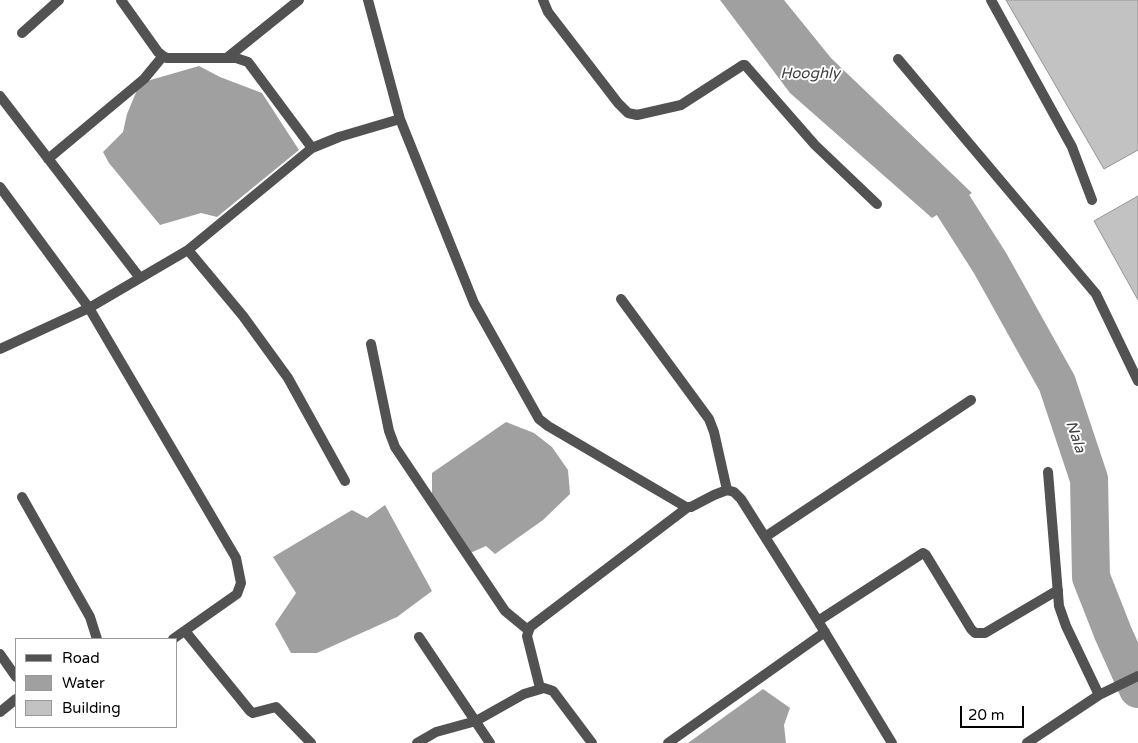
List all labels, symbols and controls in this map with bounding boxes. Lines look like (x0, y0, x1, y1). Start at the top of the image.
water label: Hooghly (780, 65, 840, 83)
water label: Nala (1061, 419, 1089, 455)
legend (15, 638, 178, 728)
text: Road (62, 649, 100, 667)
text: Water (62, 674, 105, 692)
scale bar (963, 696, 1027, 728)
text: Building (62, 699, 121, 717)
text: 20 m (968, 706, 1005, 724)

